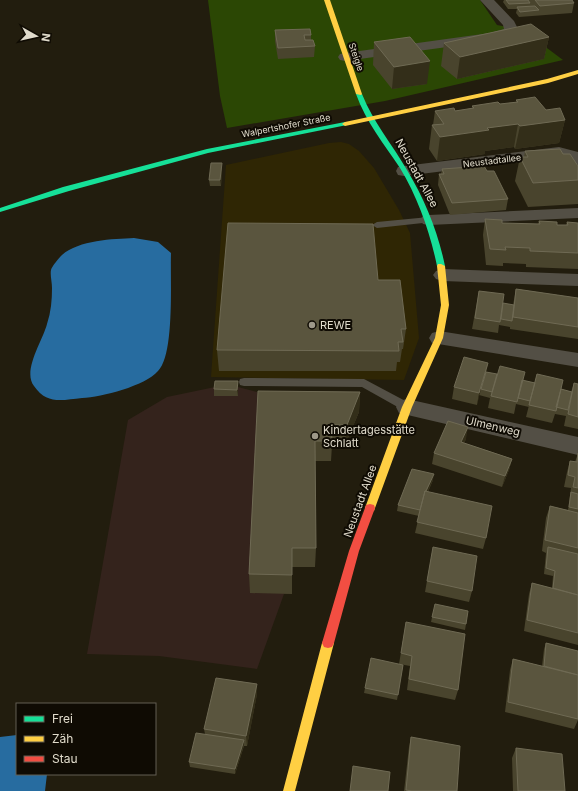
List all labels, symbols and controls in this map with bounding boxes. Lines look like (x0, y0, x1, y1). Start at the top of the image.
north arrow (16, 16, 56, 56)
text: N (38, 32, 53, 43)
street label: Steigle (347, 41, 366, 72)
street label: Walpertshofer Straße (240, 111, 331, 140)
street label: Neustadt Allee (392, 136, 442, 210)
street label: Neustadtallee (462, 151, 522, 170)
place label: REWE (320, 318, 351, 332)
marker: REWE (307, 320, 317, 330)
street label: Ulmenweg (464, 413, 522, 439)
place label: Kindertagesstätte Schlatt (323, 423, 415, 450)
marker: Kindertagesstätte Schlatt (310, 431, 320, 441)
street label: Neustadt Allee (340, 463, 380, 539)
legend (16, 703, 156, 775)
text: Frei (52, 711, 73, 726)
text: Zäh (52, 731, 73, 746)
text: Stau (52, 751, 78, 766)

